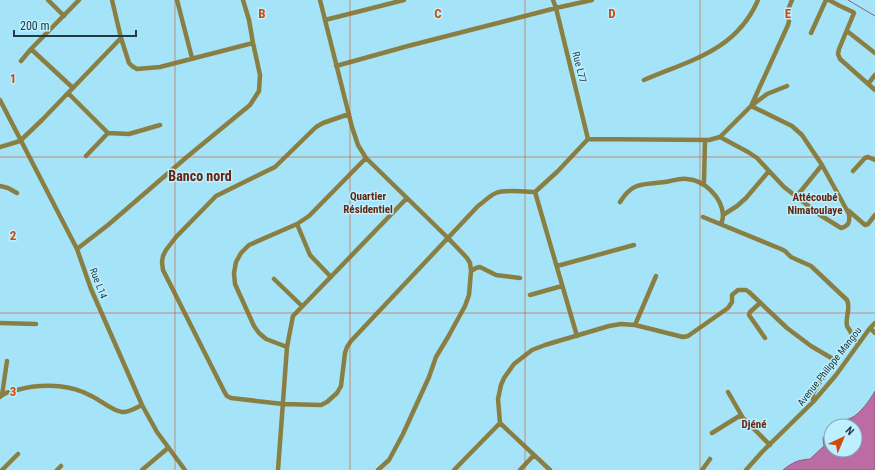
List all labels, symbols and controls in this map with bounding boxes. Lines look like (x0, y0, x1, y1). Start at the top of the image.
text: B (258, 6, 266, 21)
text: C (434, 6, 442, 21)
text: D (608, 6, 616, 21)
text: E (785, 6, 792, 21)
scale bar (14, 12, 136, 38)
text: 200 m (20, 19, 50, 33)
street label: Rue L77 (570, 50, 589, 84)
text: 1 (10, 71, 16, 86)
district label: Banco nord (168, 168, 232, 184)
district label: Quartier Résidentiel (343, 190, 393, 216)
district label: Attécoubé Nimatoulaye (788, 191, 842, 217)
text: 2 (10, 228, 17, 243)
street label: Rue L14 (88, 266, 109, 300)
street label: Avenue Philippe Mangou (795, 325, 864, 408)
text: 3 (10, 384, 16, 399)
district label: Djéné (742, 418, 766, 431)
north arrow (823, 418, 863, 458)
text: N (843, 424, 857, 438)

